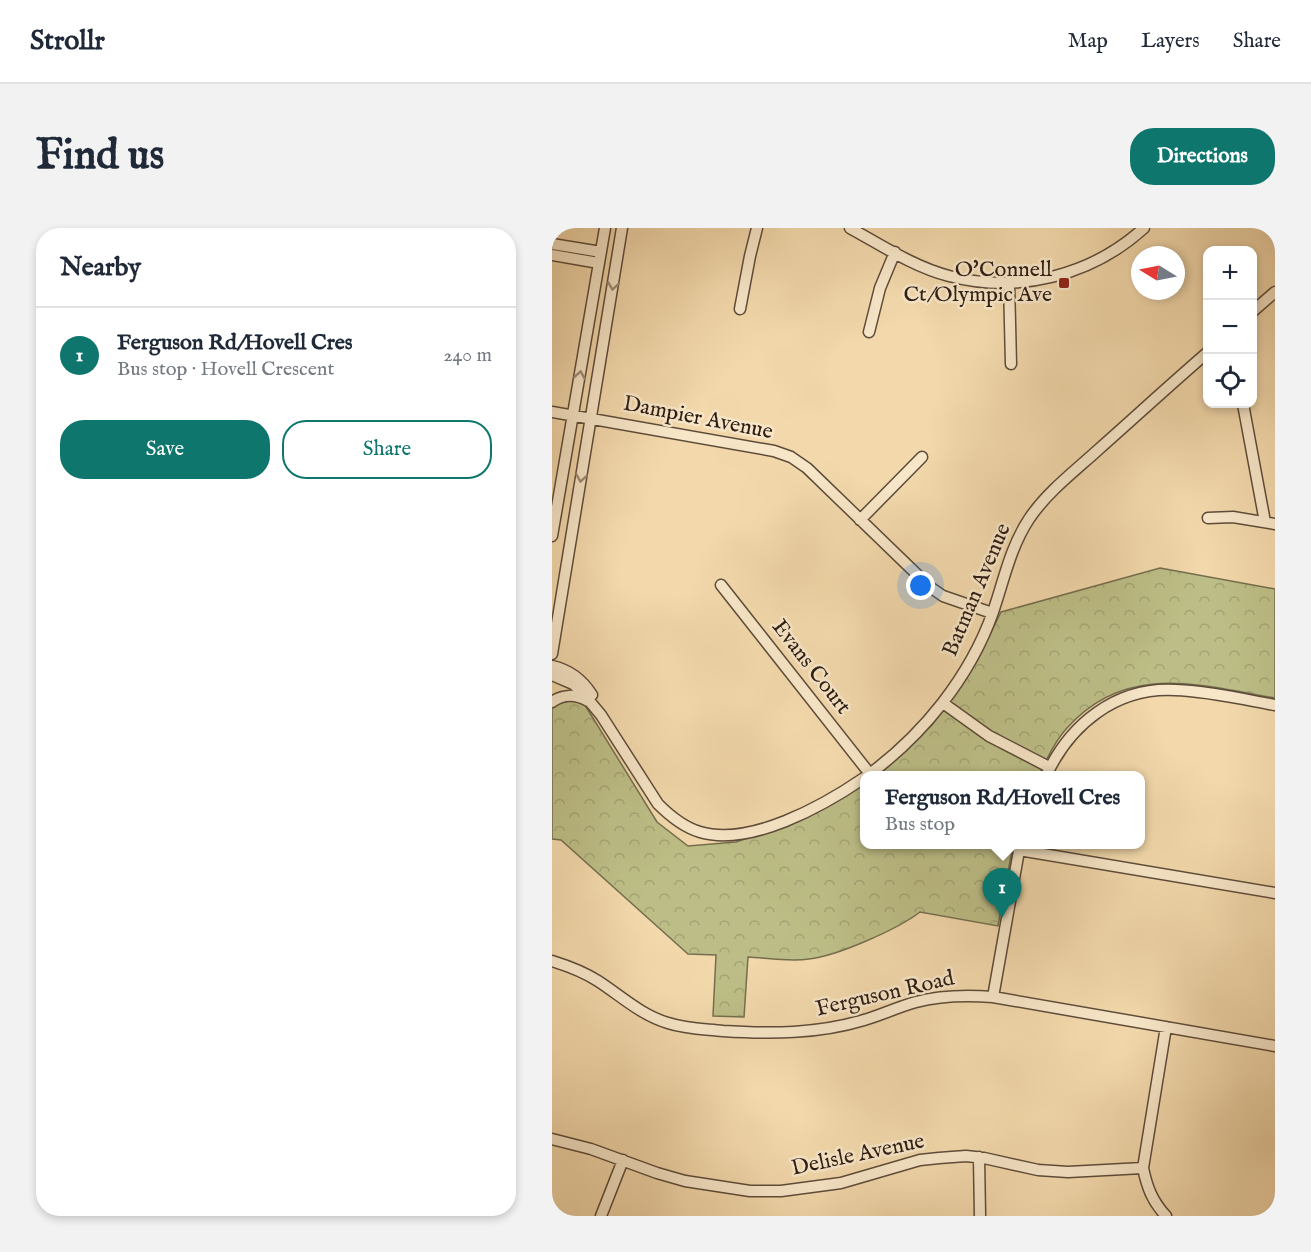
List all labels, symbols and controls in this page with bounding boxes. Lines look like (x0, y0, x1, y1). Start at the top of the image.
text: Strollr (30, 24, 105, 59)
text: Map (1068, 28, 1108, 55)
text: Layers (1141, 28, 1200, 55)
text: Share (1233, 28, 1281, 55)
button: Directions (1130, 128, 1275, 185)
text: Find us (36, 130, 164, 183)
north arrow (1131, 246, 1185, 300)
map controls (1203, 246, 1257, 408)
button: + (1203, 246, 1257, 300)
text: Nearby (60, 251, 141, 284)
place label: O'Connell Ct/Olympic Ave (903, 256, 1052, 309)
marker: O'Connell Ct/Olympic Ave (1057, 276, 1071, 290)
one-way arrow (607, 281, 619, 290)
button: − (1203, 300, 1257, 354)
text: Ferguson Rd/Hovell Cres (117, 329, 353, 357)
text: 1 (76, 343, 83, 368)
text: 240 m (443, 343, 492, 368)
button: locate (1203, 354, 1257, 408)
text: Bus stop · Hovell Crescent (117, 357, 334, 382)
one-way arrow (573, 370, 586, 380)
street label: Dampier Avenue (621, 390, 775, 446)
button: Save (60, 420, 270, 479)
button: Share (282, 420, 492, 479)
one-way arrow (575, 473, 587, 483)
street label: Batman Avenue (936, 519, 1018, 661)
your location (906, 571, 935, 600)
street label: Evans Court (765, 614, 857, 721)
popup (860, 771, 1145, 849)
text: Ferguson Rd/Hovell Cres (885, 784, 1120, 812)
text: Bus stop (885, 812, 955, 837)
pin: 1 (982, 868, 1022, 918)
street label: Ferguson Road (813, 964, 957, 1024)
street label: Delisle Avenue (789, 1127, 927, 1183)

